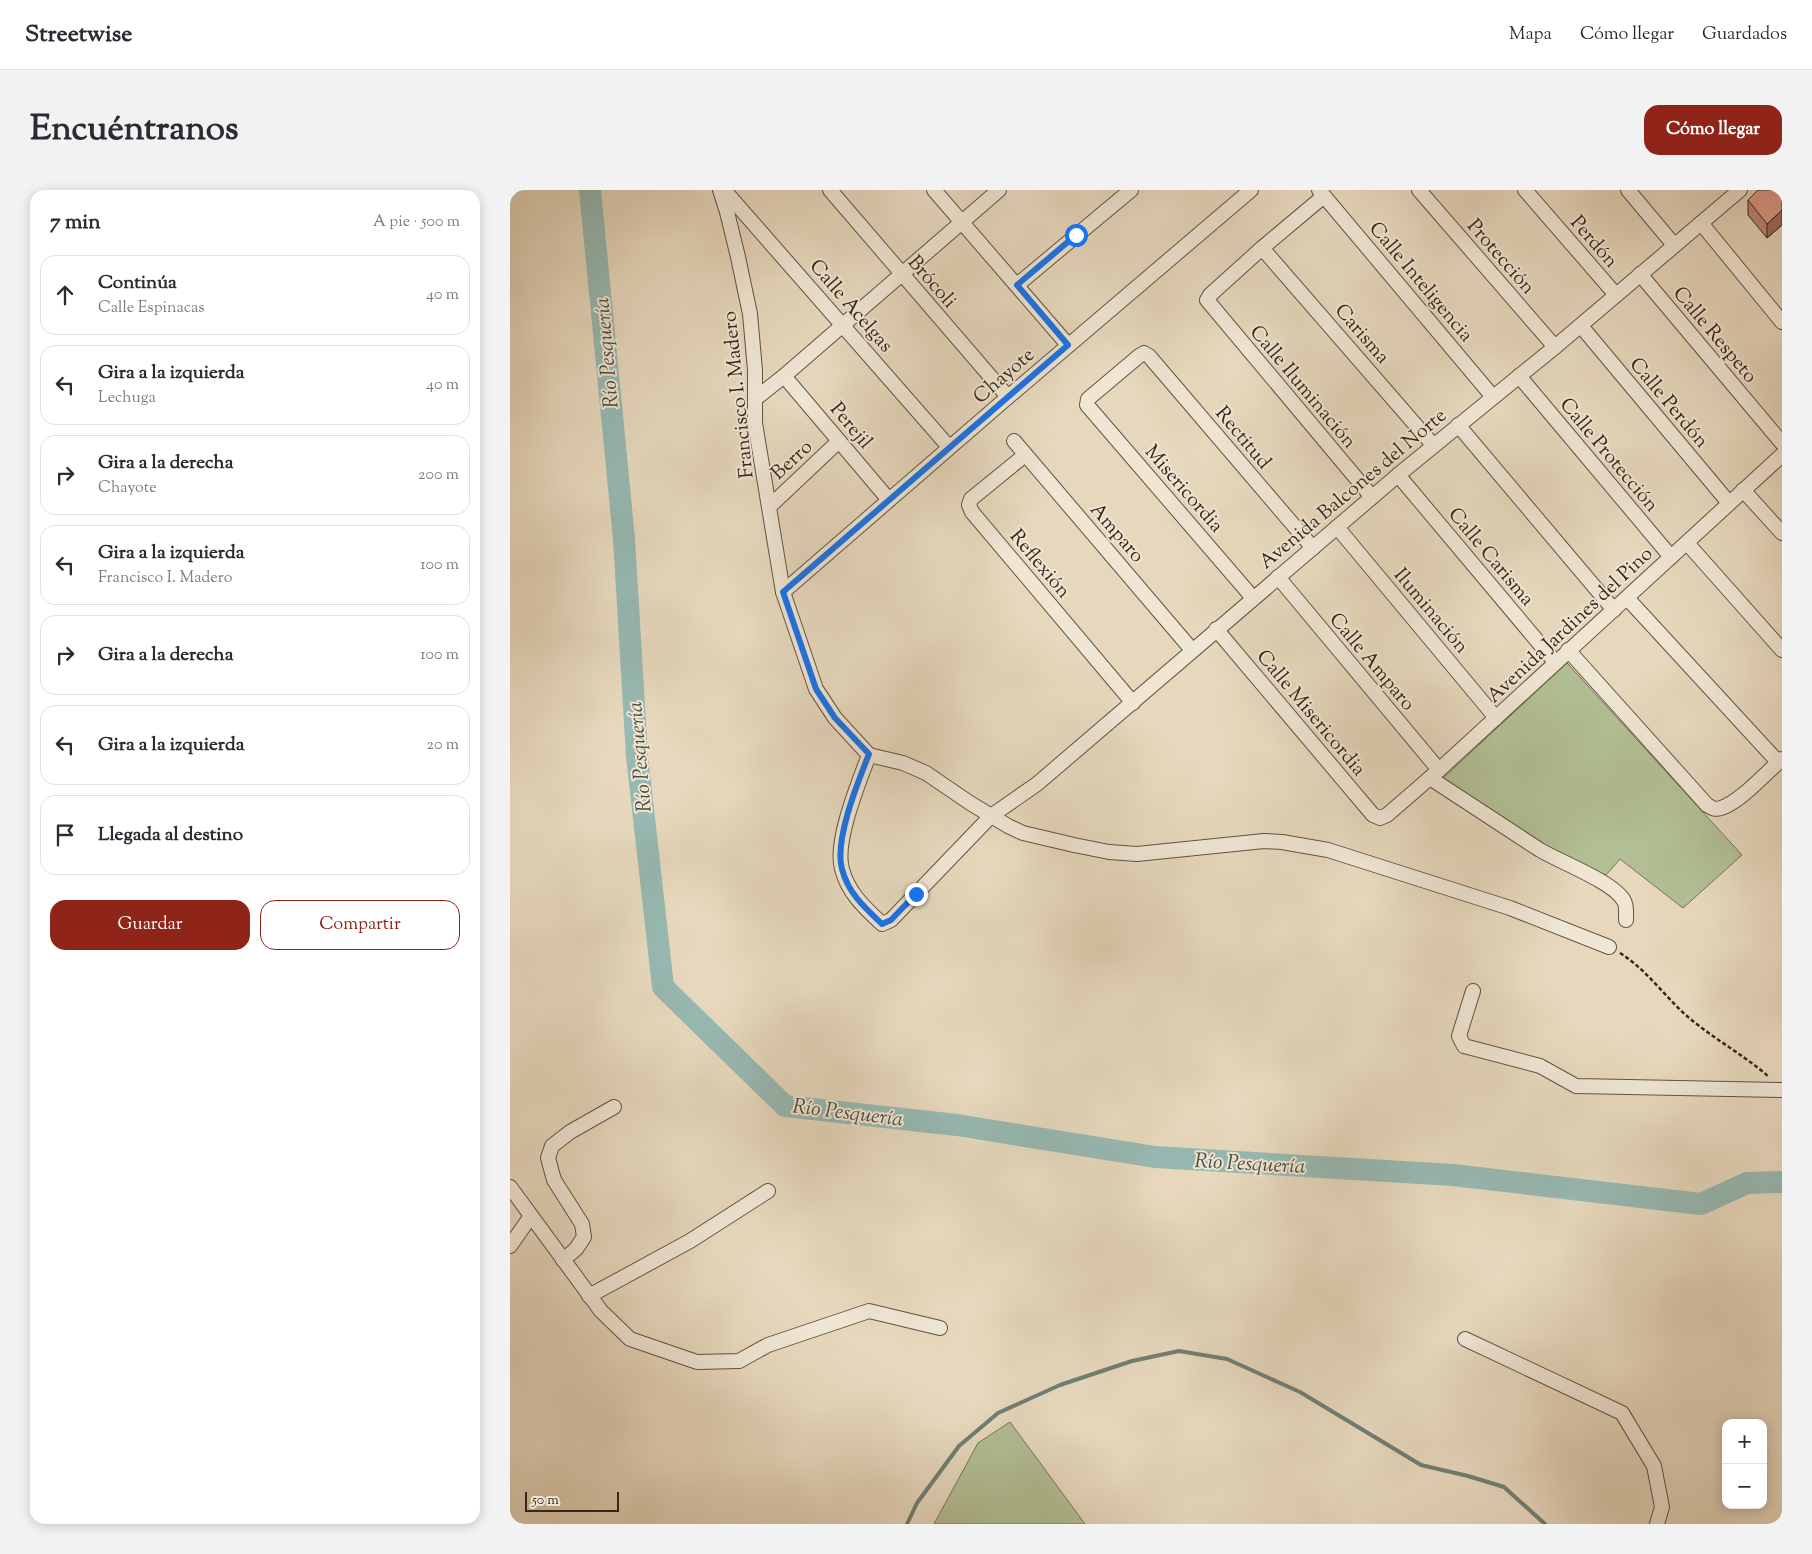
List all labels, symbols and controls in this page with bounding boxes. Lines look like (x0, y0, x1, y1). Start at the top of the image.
text: Streetwise (25, 18, 132, 52)
text: Mapa (1509, 22, 1552, 48)
text: Cómo llegar (1580, 22, 1674, 48)
text: Guardados (1702, 22, 1787, 48)
text: Encuéntranos (30, 105, 239, 156)
button: Cómo llegar (1644, 105, 1782, 155)
text: 7 min (50, 208, 101, 238)
street label: Perdón (1562, 210, 1624, 275)
text: A pie · 500 m (373, 211, 460, 234)
street label: Protección (1459, 213, 1541, 302)
street label: Calle Inteligencia (1361, 216, 1479, 349)
route start (1065, 224, 1088, 247)
street label: Brócoli (900, 250, 963, 316)
street label: Calle Acelgas (801, 254, 899, 360)
text: Continúa (98, 270, 177, 297)
icon: ahead (51, 281, 79, 309)
street label: Calle Respeto (1665, 281, 1763, 390)
text: 40 m (426, 284, 459, 307)
water label: Río Pesquería (588, 296, 628, 409)
text: Calle Espinacas (98, 297, 205, 320)
street label: Carisma (1327, 298, 1396, 371)
street label: Francisco I. Madero (716, 310, 763, 480)
street label: Calle Iluminación (1242, 320, 1363, 456)
street label: Chayote (967, 342, 1042, 412)
street label: Calle Perdón (1621, 352, 1715, 455)
text: Gira a la izquierda (98, 360, 244, 387)
icon: left (51, 371, 79, 399)
text: 40 m (426, 374, 459, 397)
text: Lechuga (98, 387, 156, 410)
street label: Calle Protección (1551, 392, 1665, 519)
street label: Perejil (822, 397, 879, 457)
street label: Rectitud (1207, 401, 1277, 476)
street label: Avenida Balcones del Norte (1253, 403, 1454, 577)
street label: Berro (765, 434, 820, 488)
street label: Misericordia (1137, 439, 1229, 540)
text: Gira a la derecha (98, 450, 233, 477)
icon: right (51, 461, 79, 489)
text: 200 m (418, 464, 459, 487)
text: Chayote (98, 477, 157, 500)
street label: Amparo (1082, 497, 1150, 570)
street label: Calle Carisma (1440, 502, 1540, 613)
street label: Reflexión (1002, 524, 1077, 606)
text: Gira a la izquierda (98, 540, 244, 567)
street label: Avenida Jardines del Pino (1481, 541, 1660, 711)
icon: left (51, 551, 79, 579)
text: 100 m (420, 554, 459, 577)
street label: Iluminación (1386, 563, 1475, 661)
text: Francisco I. Madero (98, 567, 232, 590)
street label: Calle Amparo (1321, 607, 1421, 718)
icon: right (51, 641, 79, 669)
text: Gira a la derecha (98, 642, 233, 669)
text: 100 m (420, 644, 459, 667)
street label: Calle Misericordia (1248, 644, 1372, 783)
water label: Río Pesquería (621, 700, 661, 813)
icon: left (51, 731, 79, 759)
text: Gira a la izquierda (98, 732, 244, 759)
text: 20 m (426, 734, 459, 757)
icon: arrive (51, 821, 79, 849)
text: Llegada al destino (98, 822, 243, 849)
route end (905, 883, 928, 906)
button: Guardar (50, 900, 250, 950)
button: Compartir (260, 900, 460, 950)
water label: Río Pesquería (791, 1092, 905, 1136)
water label: Río Pesquería (1194, 1147, 1306, 1183)
map controls (1722, 1419, 1767, 1509)
button: + (1722, 1419, 1767, 1464)
button: − (1722, 1464, 1767, 1509)
scale bar (525, 1489, 619, 1512)
text: 50 m (532, 1491, 559, 1511)

